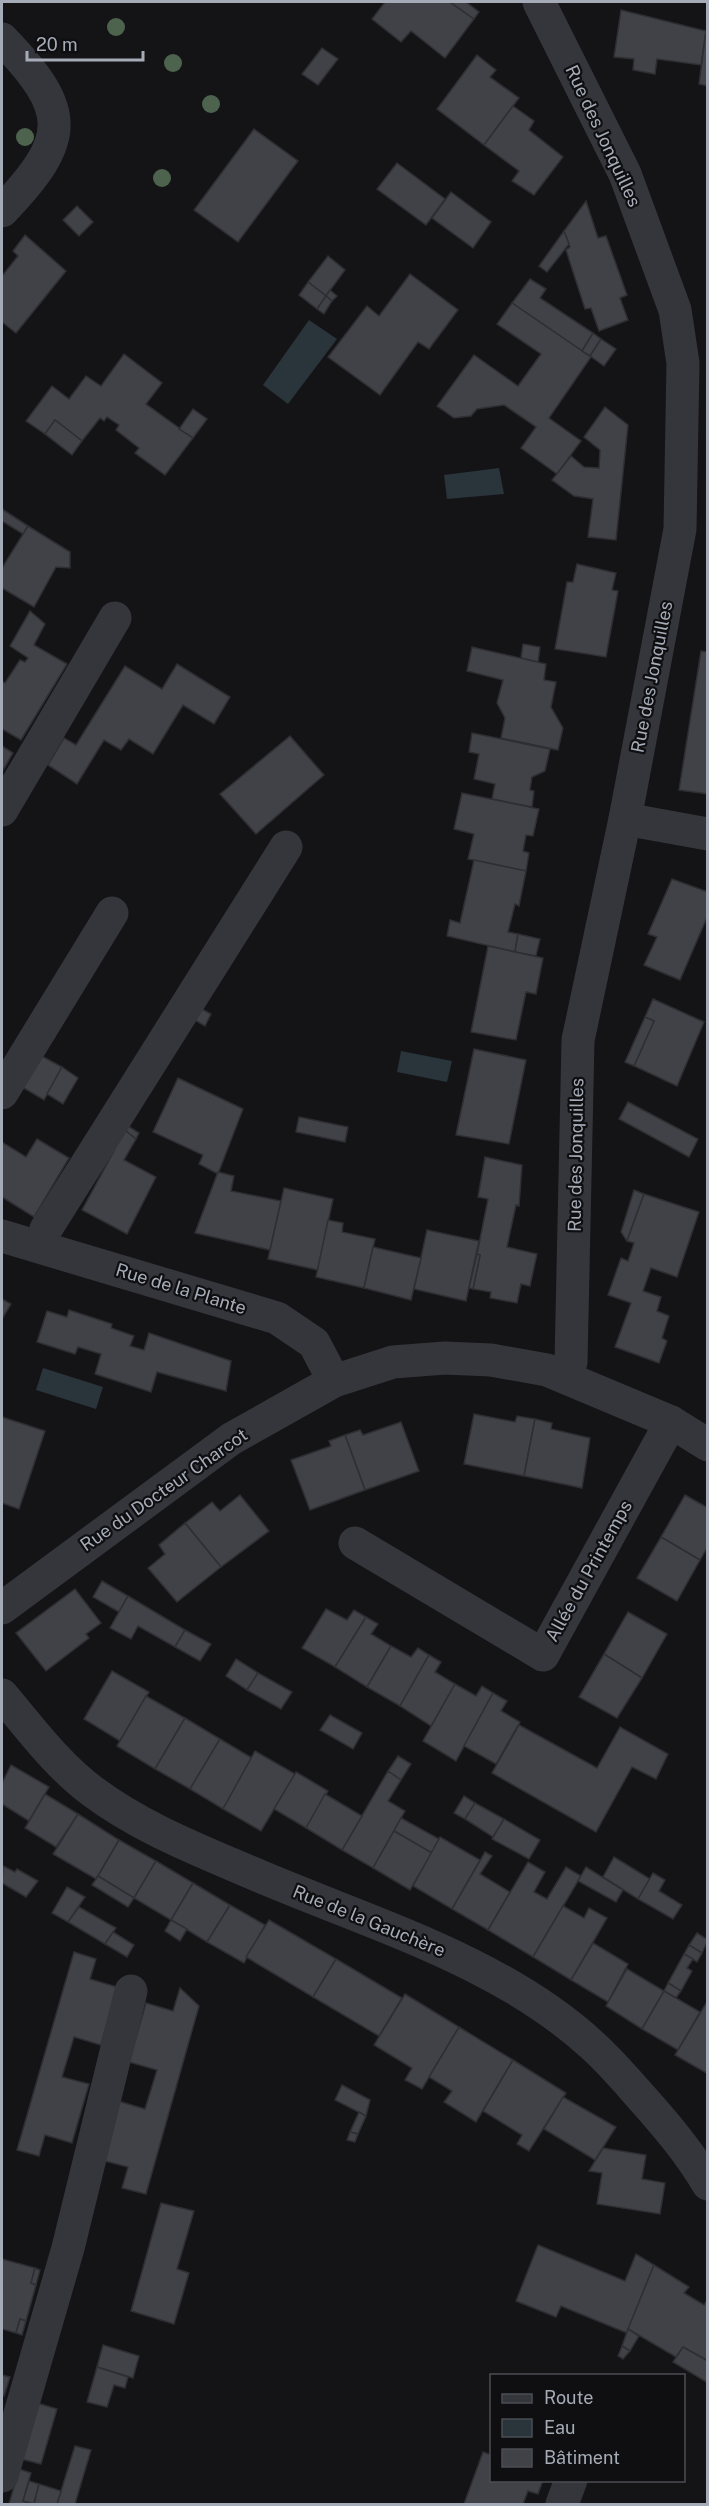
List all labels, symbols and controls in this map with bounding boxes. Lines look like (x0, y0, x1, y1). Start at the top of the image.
scale bar (27, 24, 142, 62)
text: 20 m (36, 34, 78, 55)
street label: Rue des Jonquilles (561, 62, 645, 210)
street label: Rue des Jonquilles (627, 599, 676, 754)
street label: Rue des Jonquilles (564, 1078, 587, 1232)
street label: Rue de la Plante (113, 1259, 249, 1318)
street label: Rue du Docteur Charcot (76, 1424, 251, 1555)
street label: Allée du Printemps (541, 1496, 636, 1645)
street label: Rue de la Gauchère (290, 1880, 448, 1961)
legend (490, 2374, 685, 2482)
text: Route (544, 2387, 593, 2408)
text: Eau (544, 2417, 575, 2438)
text: Bâtiment (544, 2447, 620, 2468)

